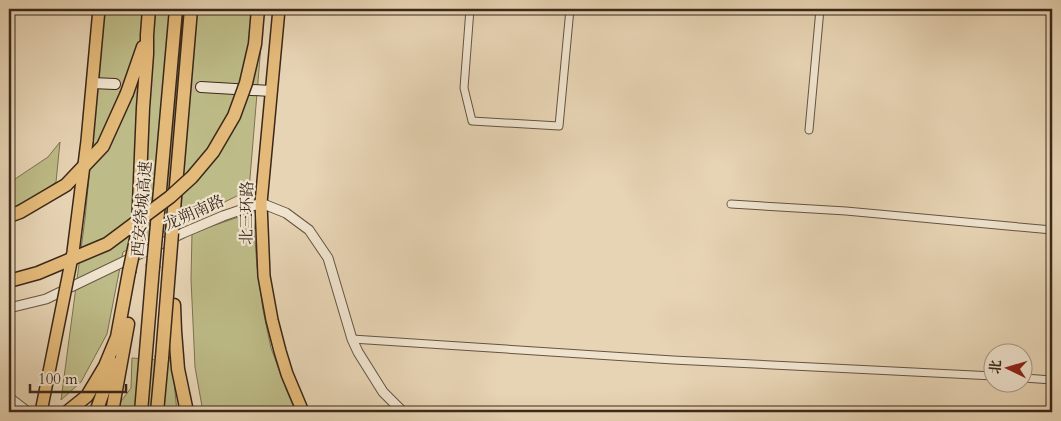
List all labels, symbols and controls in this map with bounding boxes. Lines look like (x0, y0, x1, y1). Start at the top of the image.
street label: 西安绕城高速 (127, 160, 157, 258)
street label: 北三环路 (235, 181, 259, 245)
street label: 龙朔南路 (160, 190, 228, 236)
north arrow (984, 344, 1034, 394)
text: 北 (985, 359, 1006, 375)
scale bar (30, 361, 126, 393)
text: 100 m (38, 369, 78, 389)

